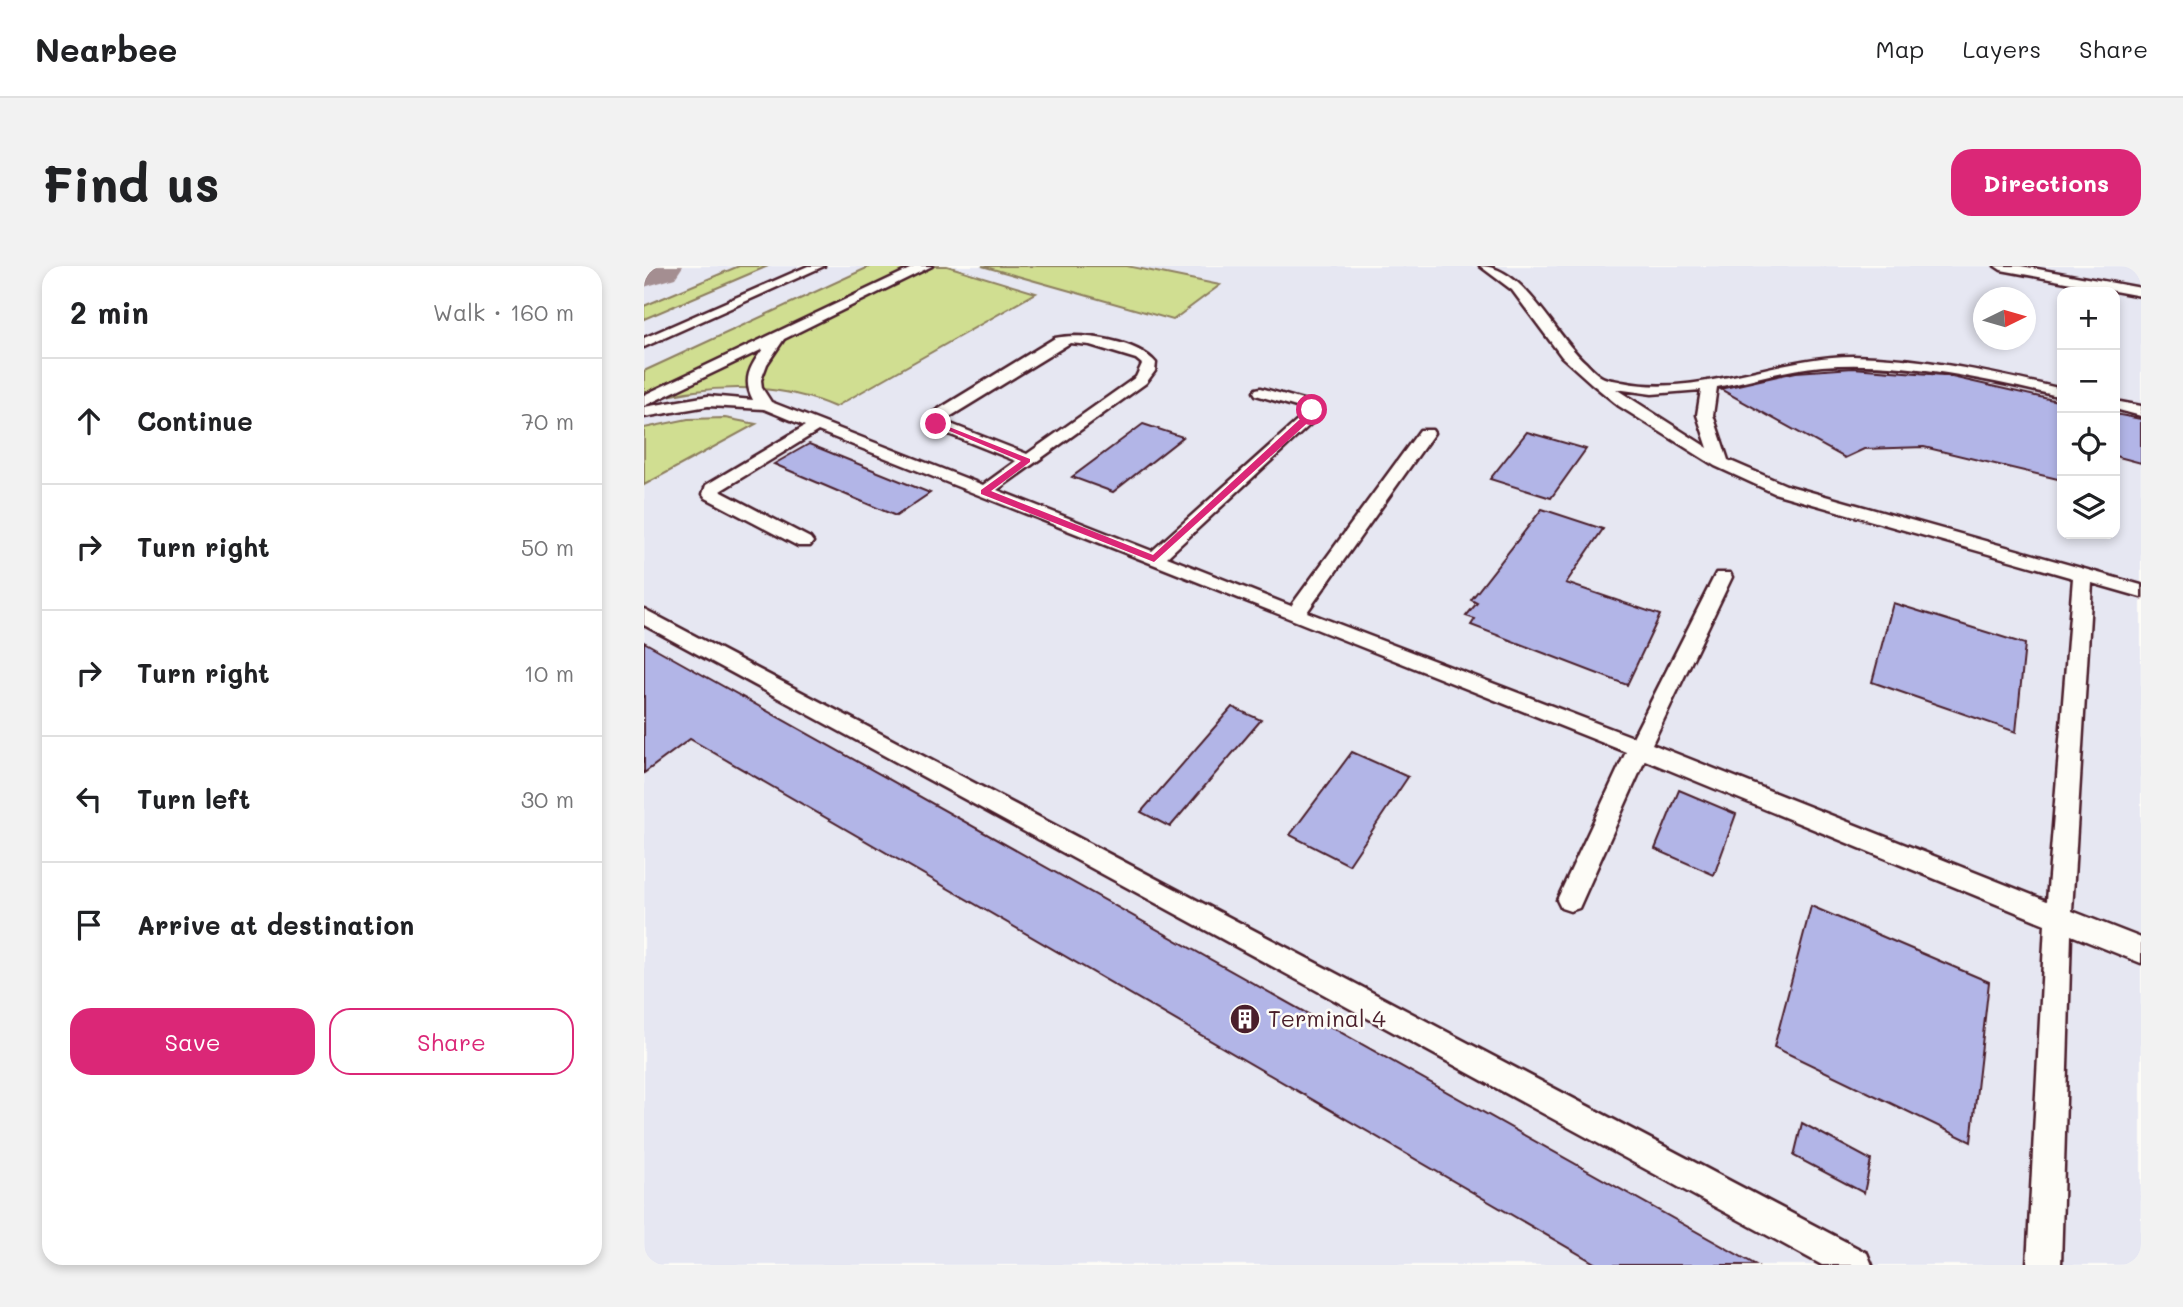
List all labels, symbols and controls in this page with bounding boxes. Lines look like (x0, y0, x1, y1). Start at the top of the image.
text: Nearbee (35, 27, 178, 70)
text: Map (1876, 33, 1924, 64)
text: Layers (1962, 33, 2041, 64)
text: Share (2079, 33, 2148, 64)
button: Directions (1951, 149, 2141, 216)
text: Find us (42, 151, 220, 214)
north arrow (1973, 287, 2036, 350)
map controls (2057, 287, 2120, 539)
button: + (2057, 287, 2120, 350)
text: 2 min (70, 292, 149, 332)
text: Walk · 160 m (433, 297, 574, 327)
button: − (2057, 350, 2120, 413)
route start (1296, 394, 1327, 425)
icon: ahead (70, 402, 108, 440)
text: Continue (137, 404, 253, 438)
text: 70 m (521, 406, 574, 436)
route end (920, 408, 951, 439)
button: locate (2057, 413, 2120, 476)
button: layers (2057, 476, 2120, 539)
icon: right (70, 528, 108, 566)
text: Turn right (137, 530, 270, 564)
text: 50 m (521, 532, 574, 562)
icon: right (70, 654, 108, 692)
text: Turn right (137, 656, 270, 690)
text: 10 m (524, 658, 574, 688)
icon: left (70, 780, 108, 818)
text: Turn left (137, 782, 250, 816)
text: 30 m (521, 784, 574, 814)
icon: arrive (70, 906, 108, 944)
text: Arrive at destination (137, 908, 414, 942)
building icon: Terminal 4 (1228, 1002, 1262, 1036)
place label: Terminal 4 (1268, 1003, 1386, 1033)
button: Save (70, 1008, 315, 1075)
button: Share (329, 1008, 574, 1075)

